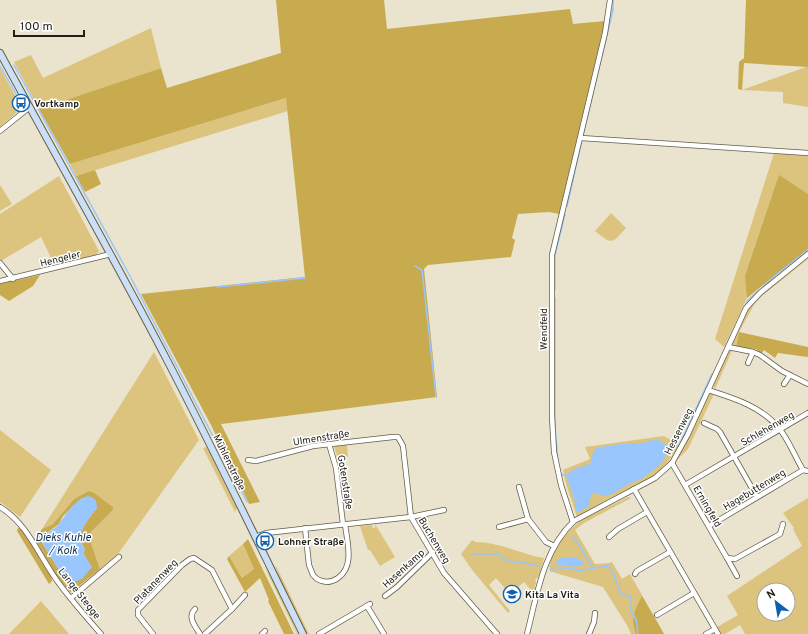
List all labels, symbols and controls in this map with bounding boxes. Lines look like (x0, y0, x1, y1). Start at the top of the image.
scale bar (14, 12, 84, 38)
text: 100 m (20, 19, 53, 35)
bus stop icon: Vortkamp (11, 93, 31, 113)
place label: Vortkamp (34, 98, 79, 111)
street label: Hengeler (39, 248, 82, 271)
street label: Wendfeld (538, 308, 551, 350)
street label: Hessenweg (662, 406, 697, 457)
street label: Schlehenweg (739, 409, 797, 450)
street label: Ulmenstraße (292, 428, 350, 449)
street label: Mühlenstraße (209, 432, 248, 493)
street label: Gotenstraße (334, 454, 355, 510)
street label: Hagebuttenweg (721, 466, 789, 514)
street label: Erningfeld (690, 484, 724, 530)
street label: Buchenweg (415, 515, 453, 566)
water label: Dieks Kuhle / Kolk (35, 531, 91, 558)
bus stop icon: Lohner Straße (255, 531, 275, 551)
place label: Lohner Straße (278, 536, 344, 549)
street label: Hasenkamp (380, 547, 428, 591)
street label: Platanenweg (131, 557, 181, 607)
street label: Lange Stegge (55, 566, 103, 622)
north arrow (756, 582, 796, 622)
school or university icon: Kita La Vita (502, 584, 522, 604)
text: N (764, 586, 778, 602)
place label: Kita La Vita (525, 589, 579, 602)

